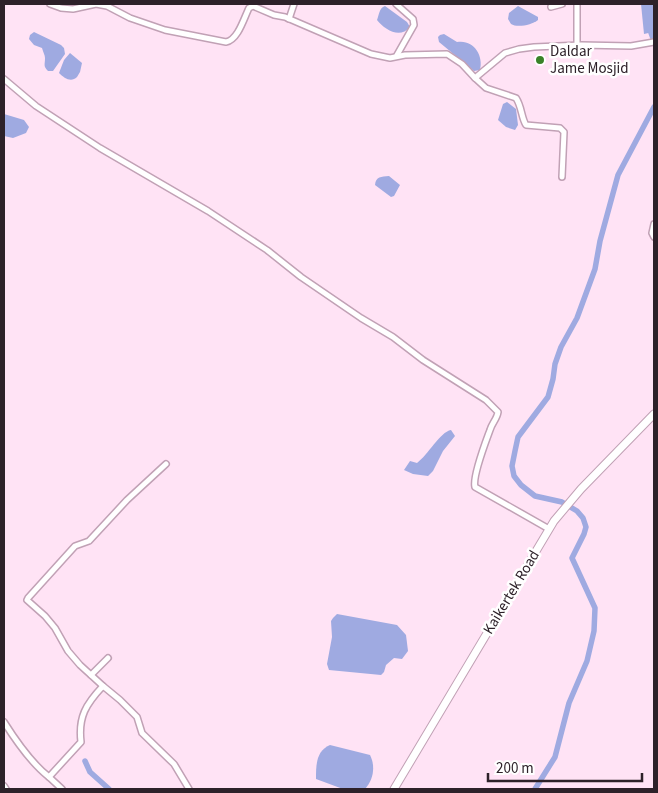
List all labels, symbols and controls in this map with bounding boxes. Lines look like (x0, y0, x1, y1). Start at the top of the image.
place label: Daldar Jame Mosjid (550, 41, 629, 79)
marker: Daldar Jame Mosjid (534, 54, 546, 66)
street label: Kaikertek Road (478, 546, 545, 638)
scale bar (488, 750, 642, 782)
text: 200 m (496, 758, 534, 779)

